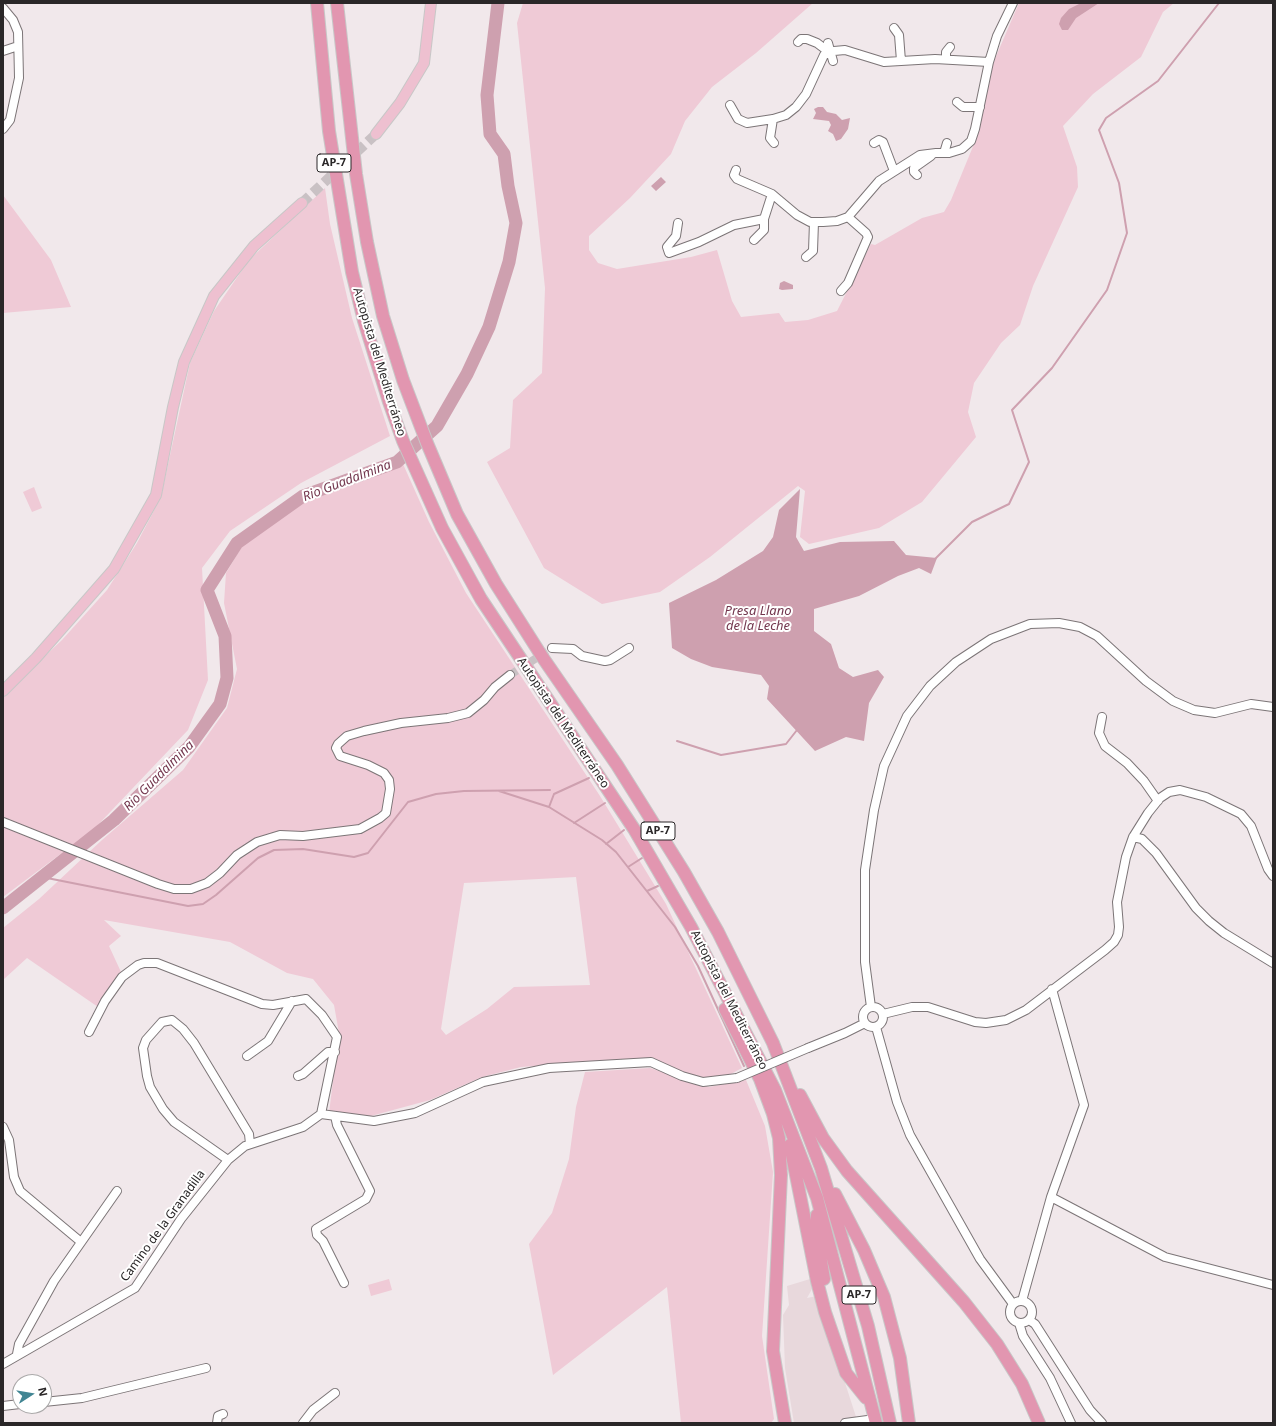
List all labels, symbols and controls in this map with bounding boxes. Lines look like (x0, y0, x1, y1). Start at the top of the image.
road number: AP-7 (317, 154, 351, 172)
street label: Autopista del Mediterráneo (350, 286, 408, 438)
water label: Rio Guadalmina (301, 457, 393, 505)
water label: Presa Llano de la Leche (725, 603, 791, 634)
street label: Autopista del Mediterráneo (514, 655, 612, 791)
water label: Rio Guadalmina (121, 738, 197, 814)
road number: AP-7 (641, 822, 675, 840)
street label: Autopista del Mediterráneo (688, 928, 770, 1072)
street label: Camino de la Granadilla (118, 1167, 208, 1285)
road number: AP-7 (842, 1286, 876, 1304)
north arrow (12, 1374, 52, 1414)
text: N (35, 1386, 52, 1398)

